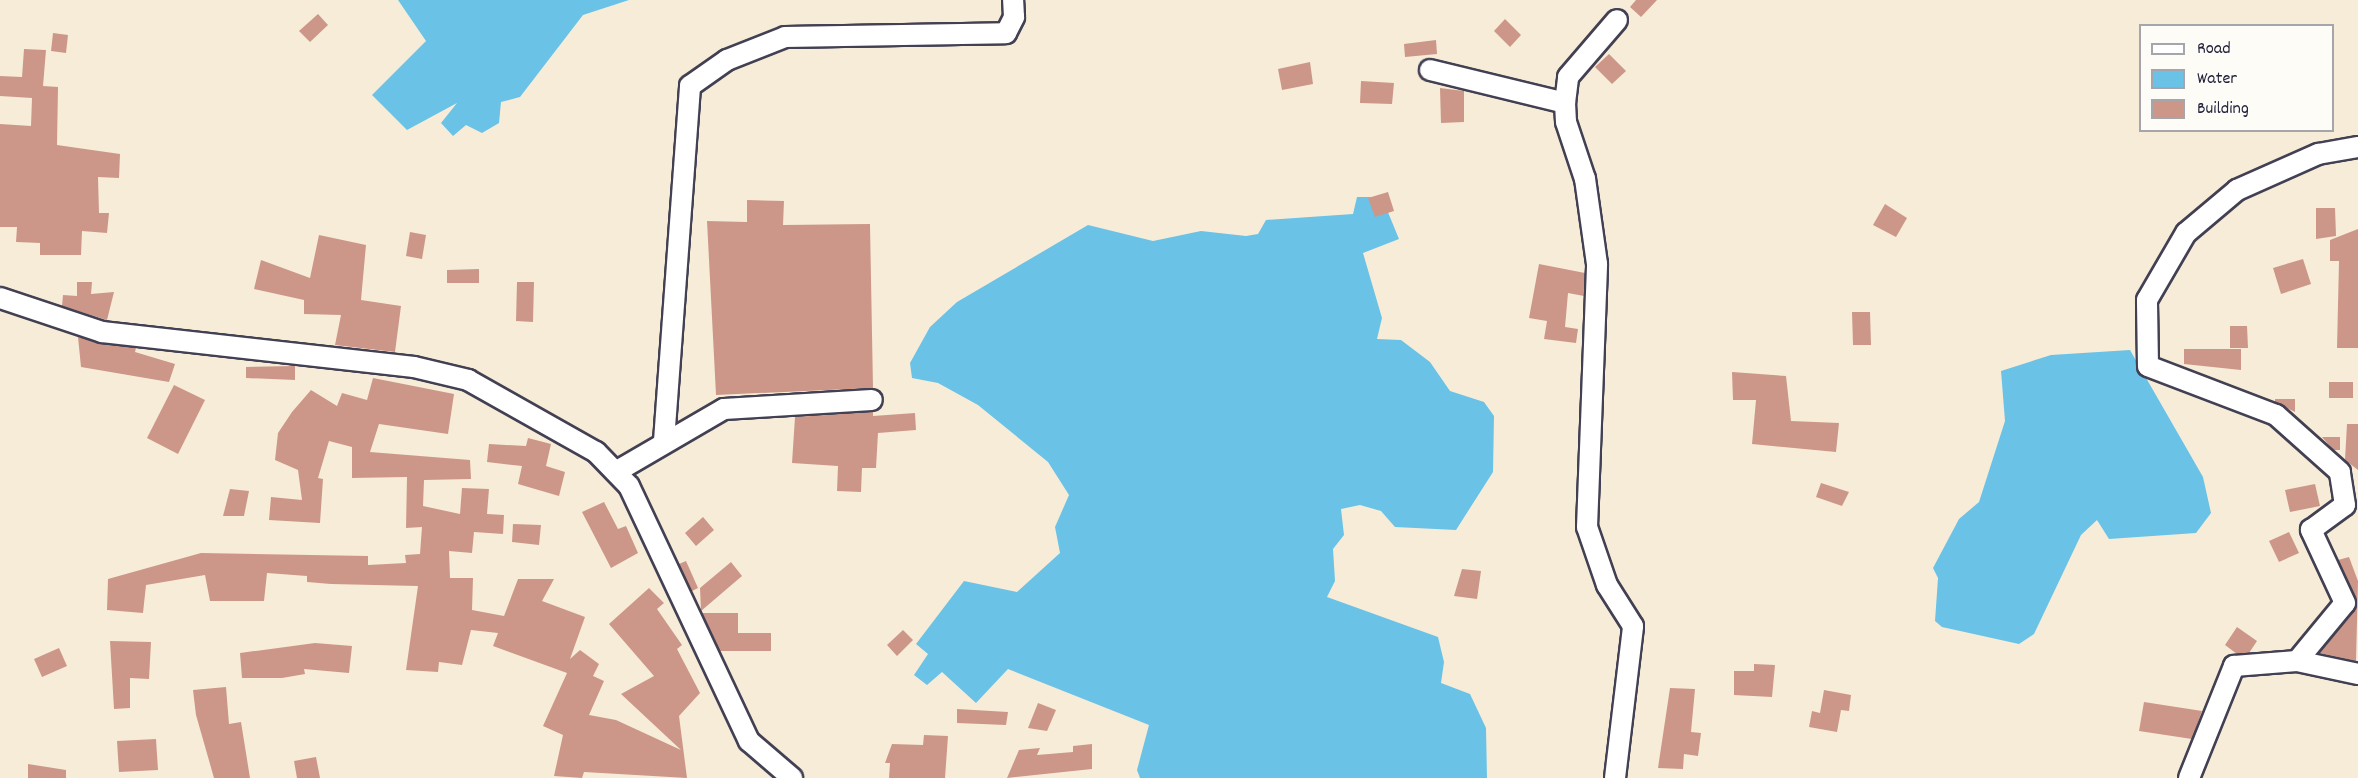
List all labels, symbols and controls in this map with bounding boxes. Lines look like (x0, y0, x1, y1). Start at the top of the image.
legend (2139, 24, 2334, 132)
text: Road (2197, 37, 2231, 62)
text: Water (2197, 67, 2237, 92)
text: Building (2197, 97, 2249, 122)

